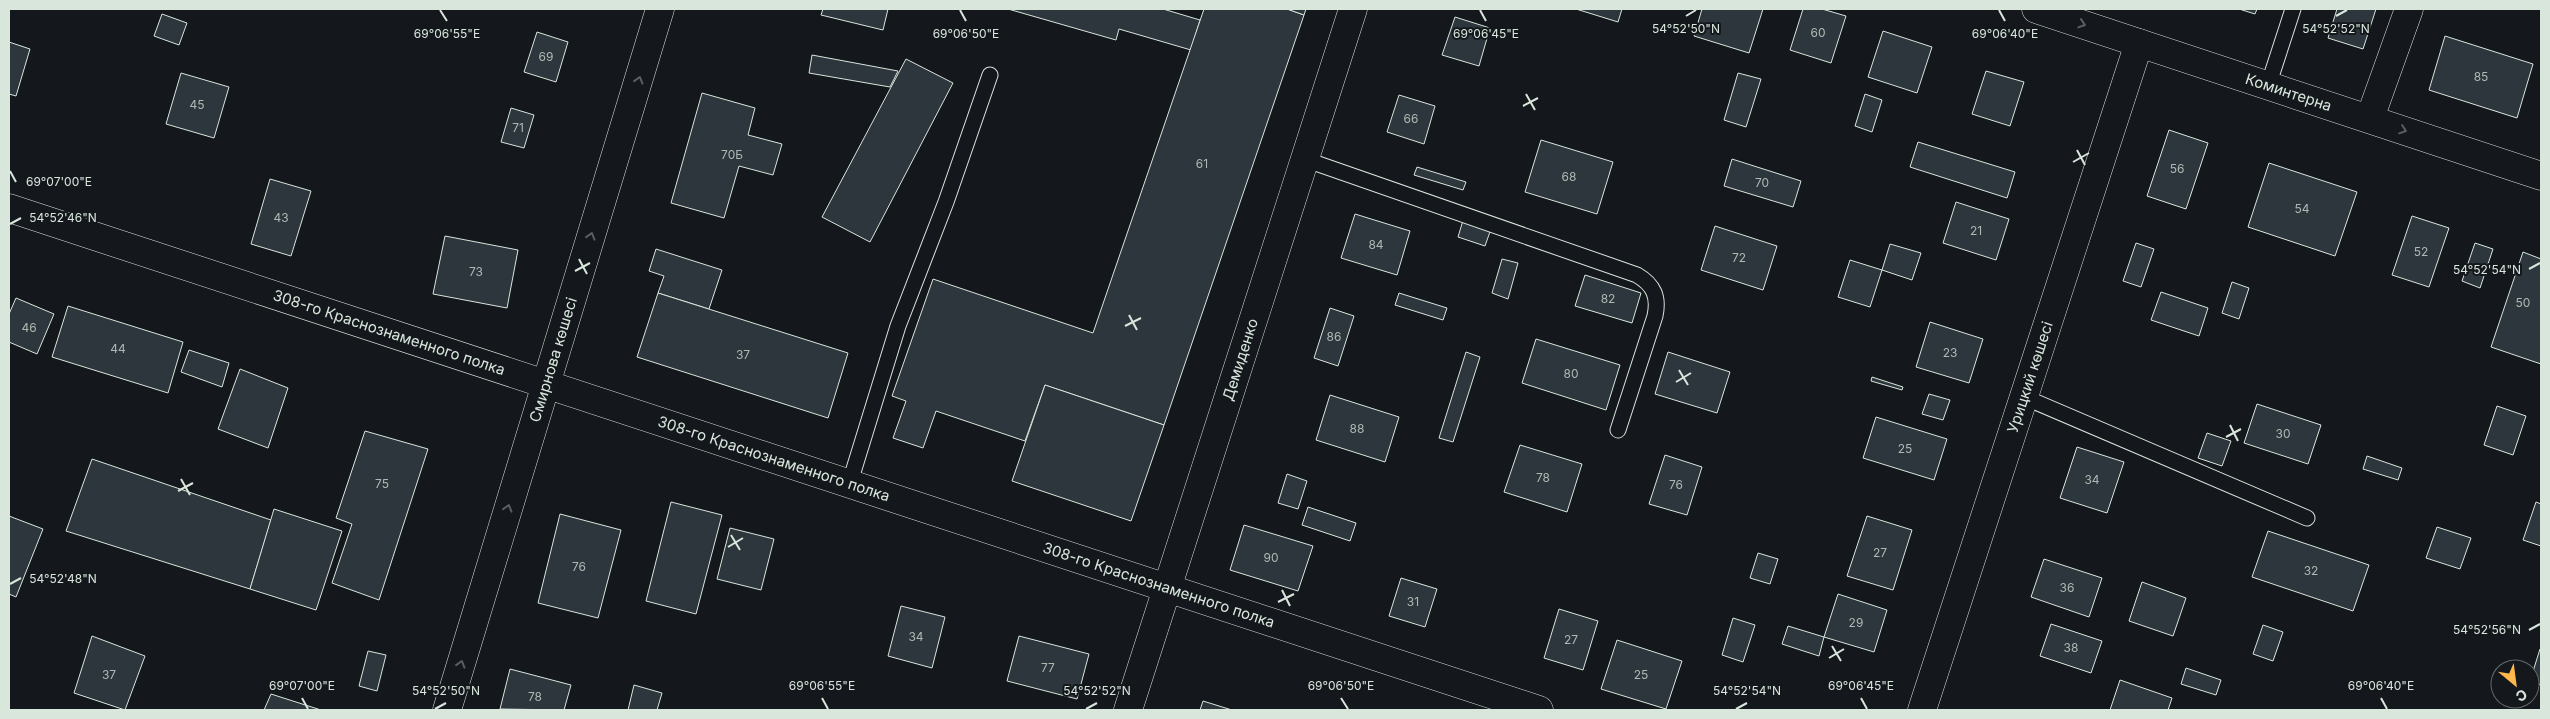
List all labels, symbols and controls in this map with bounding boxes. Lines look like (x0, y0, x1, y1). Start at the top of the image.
one-way arrow (2078, 18, 2086, 28)
text: 54°52'50"N (1652, 21, 1720, 36)
text: 54°52'52"N (2302, 21, 2370, 36)
house number: 60 (1810, 25, 1826, 40)
text: 69°06'55"E (414, 26, 480, 41)
text: 69°06'50"E (933, 26, 999, 41)
text: 69°06'45"E (1453, 26, 1519, 41)
text: 69°06'40"E (1972, 26, 2038, 41)
house number: 69 (539, 49, 553, 64)
street label: Коминтерна (2243, 69, 2334, 115)
house number: 85 (2474, 69, 2488, 84)
one-way arrow (633, 76, 643, 85)
house number: 45 (189, 97, 205, 112)
house number: 66 (1404, 111, 1418, 126)
house number: 71 (512, 120, 524, 135)
one-way arrow (2398, 124, 2407, 134)
house number: 70Б (721, 147, 743, 162)
house number: 61 (1196, 156, 1208, 171)
house number: 56 (2170, 161, 2184, 176)
house number: 68 (1562, 169, 1576, 184)
text: 69°07'00"E (26, 174, 92, 189)
house number: 70 (1755, 175, 1769, 190)
house number: 54 (2294, 201, 2310, 216)
text: 54°52'46"N (29, 210, 97, 225)
house number: 43 (273, 210, 289, 225)
house number: 21 (1970, 223, 1982, 238)
one-way arrow (586, 232, 596, 240)
house number: 84 (1368, 237, 1384, 252)
house number: 52 (2414, 244, 2428, 259)
house number: 72 (1732, 250, 1746, 265)
text: 54°52'54"N (2453, 262, 2521, 277)
house number: 73 (469, 264, 483, 279)
street label: 308-го Краснознаменного полка (271, 285, 508, 379)
house number: 82 (1601, 291, 1615, 306)
street label: Смирнова көшесі (525, 295, 581, 424)
house number: 50 (2516, 295, 2530, 310)
street label: Демиденко (1218, 316, 1262, 403)
street label: Урицкий көшесі (2003, 319, 2057, 435)
house number: 46 (21, 320, 37, 335)
house number: 86 (1327, 329, 1341, 344)
house number: 44 (110, 341, 126, 356)
house number: 23 (1943, 345, 1957, 360)
house number: 37 (736, 347, 750, 362)
house number: 80 (1564, 366, 1579, 381)
street label: 308-го Краснознаменного полка (656, 412, 892, 505)
house number: 88 (1350, 421, 1364, 436)
house number: 30 (2276, 426, 2290, 441)
house number: 25 (1898, 441, 1912, 456)
house number: 78 (1536, 470, 1550, 485)
house number: 34 (2084, 472, 2100, 487)
house number: 75 (375, 476, 389, 491)
house number: 76 (1669, 477, 1683, 492)
one-way arrow (503, 505, 513, 513)
street label: 308-го Краснознаменного полка (1040, 538, 1277, 632)
house number: 27 (1873, 545, 1887, 560)
house number: 90 (1263, 550, 1279, 565)
house number: 76 (572, 559, 586, 574)
house number: 32 (2304, 563, 2318, 578)
text: 54°52'48"N (29, 571, 97, 586)
house number: 36 (2060, 580, 2074, 595)
house number: 31 (1407, 594, 1419, 609)
house number: 29 (1849, 615, 1863, 630)
text: 54°52'56"N (2453, 622, 2521, 637)
house number: 34 (908, 629, 924, 644)
house number: 27 (1564, 632, 1578, 647)
house number: 38 (2064, 640, 2078, 655)
north arrow (2490, 659, 2540, 709)
one-way arrow (456, 660, 466, 668)
house number: 77 (1041, 660, 1055, 675)
house number: 37 (102, 667, 116, 682)
house number: 25 (1634, 667, 1648, 682)
text: 69°07'00"E (269, 678, 335, 693)
text: 69°06'55"E (789, 678, 855, 693)
text: 69°06'50"E (1308, 678, 1374, 693)
text: 69°06'45"E (1828, 678, 1894, 693)
text: 69°06'40"E (2348, 678, 2414, 693)
text: 54°52'50"N (412, 683, 480, 698)
text: 54°52'52"N (1063, 683, 1131, 698)
text: 54°52'54"N (1713, 683, 1781, 698)
text: С (2513, 686, 2530, 706)
house number: 78 (528, 689, 542, 704)

